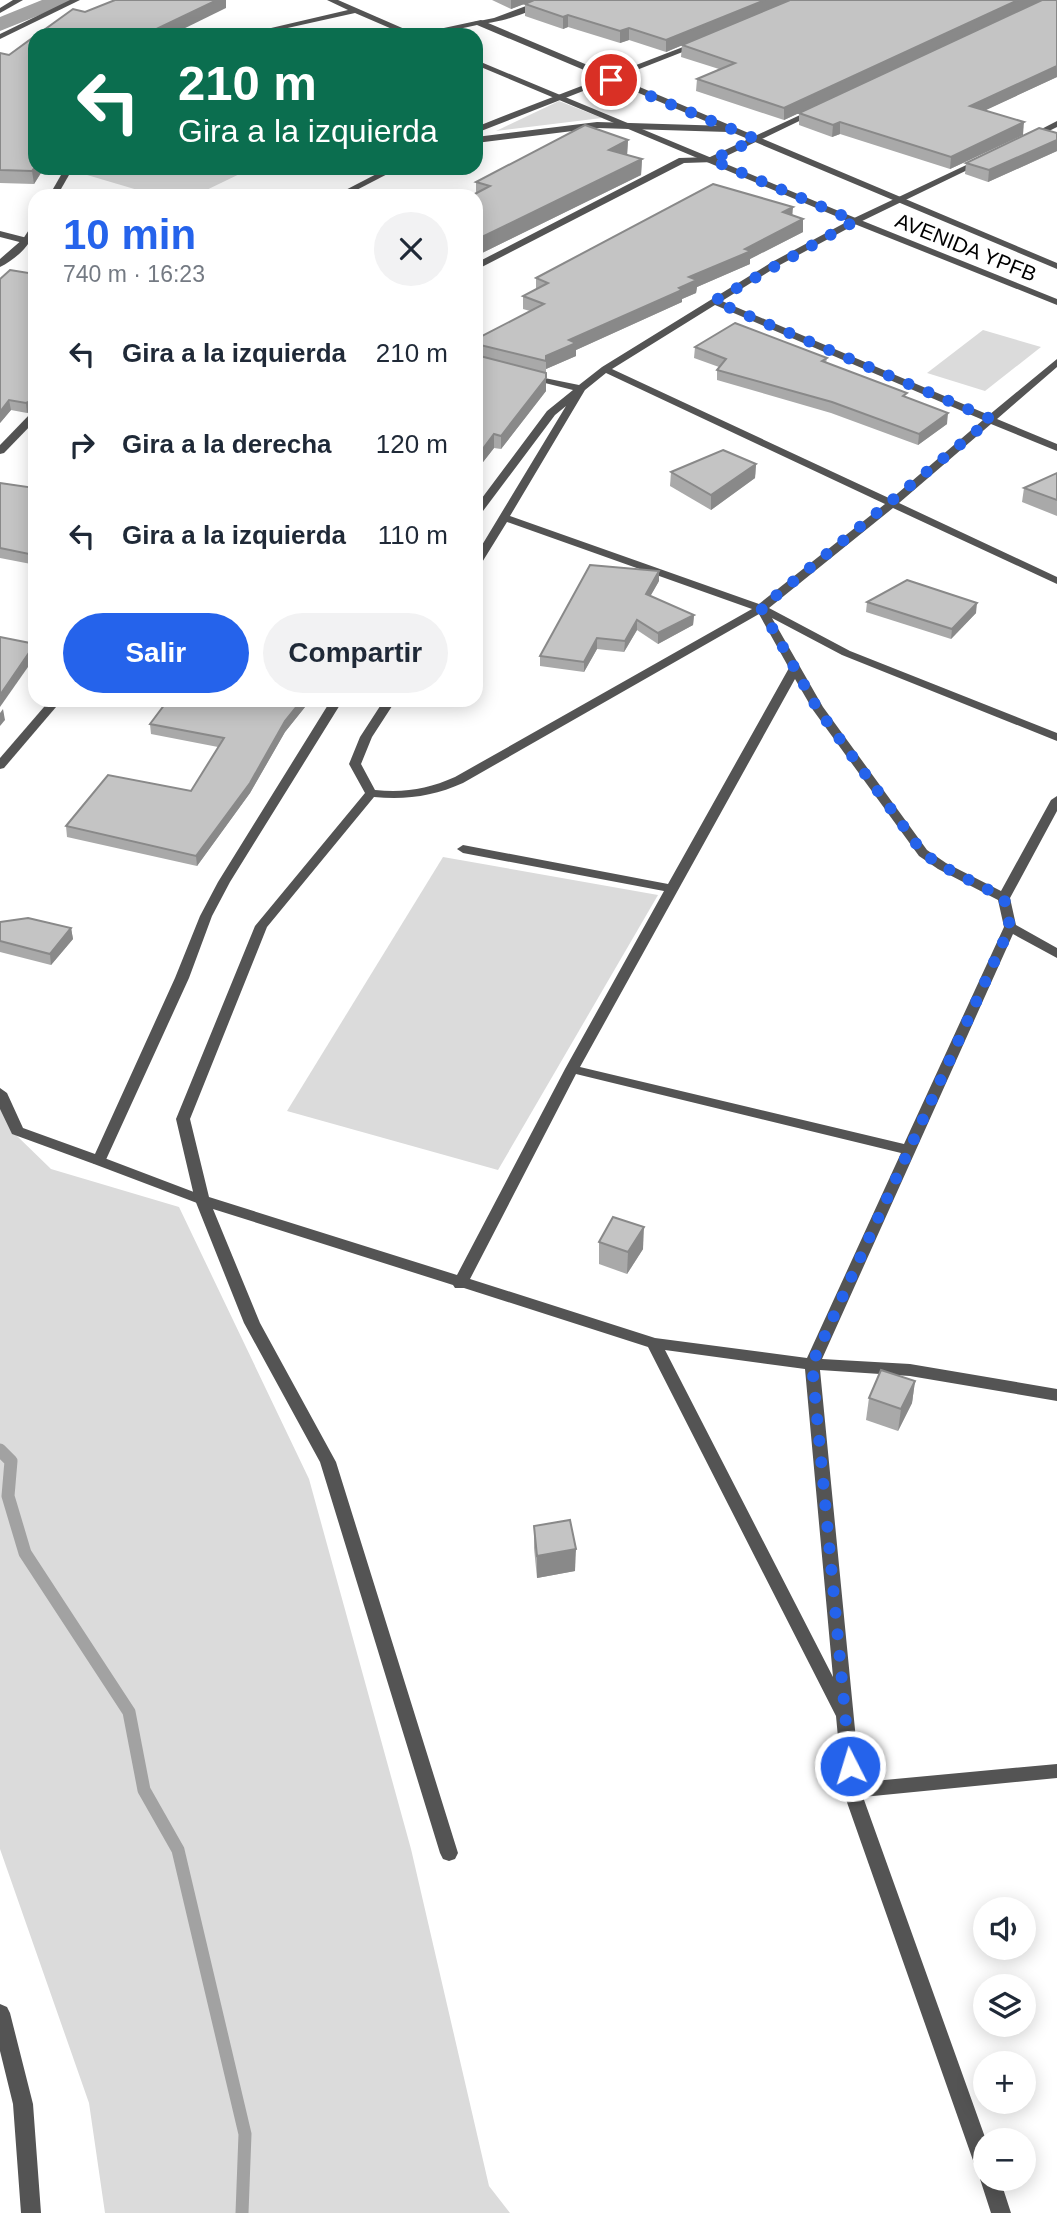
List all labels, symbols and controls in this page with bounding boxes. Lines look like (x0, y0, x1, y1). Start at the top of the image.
pin (581, 50, 641, 110)
icon: left (63, 56, 154, 147)
text: 210 m (178, 56, 317, 110)
icon: arrive (592, 61, 630, 99)
text: Gira a la izquierda (178, 113, 438, 149)
street label: AVENIDA YPFB (892, 208, 1040, 286)
text: 10 min (63, 211, 196, 258)
button: close (374, 212, 448, 286)
text: 740 m · 16:23 (63, 261, 205, 287)
icon: left (63, 335, 101, 373)
text: Gira a la izquierda (122, 338, 346, 368)
text: 210 m (376, 338, 448, 368)
icon: right (63, 426, 101, 464)
text: Gira a la derecha (122, 429, 332, 459)
text: 120 m (376, 429, 448, 459)
icon: left (63, 517, 101, 555)
text: Gira a la izquierda (122, 520, 346, 550)
text: 110 m (378, 520, 448, 550)
button: Salir (63, 613, 249, 693)
button: Compartir (263, 613, 448, 693)
position arrow (813, 1729, 887, 1803)
map controls (973, 1897, 1036, 2191)
button: sound (973, 1897, 1036, 1960)
button: layers (973, 1974, 1036, 2037)
button: + (973, 2051, 1036, 2114)
button: − (973, 2128, 1036, 2191)

